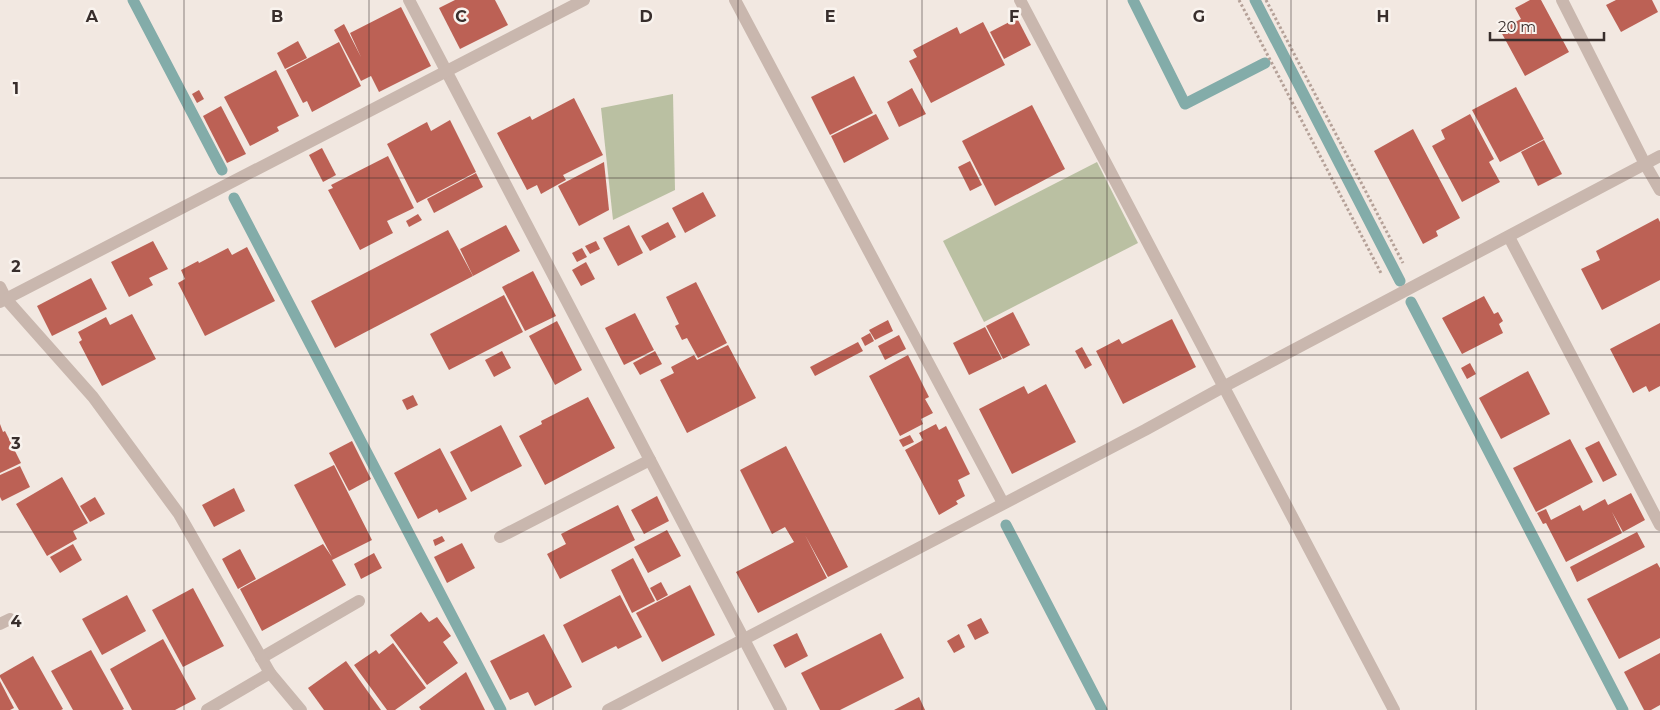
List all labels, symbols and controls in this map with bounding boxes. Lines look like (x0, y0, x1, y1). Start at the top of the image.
text: A (85, 7, 99, 26)
text: B (271, 7, 283, 26)
text: C (455, 7, 467, 26)
text: D (639, 7, 653, 26)
text: E (825, 7, 835, 26)
text: F (1009, 7, 1019, 26)
text: G (1193, 7, 1205, 26)
text: H (1377, 7, 1389, 26)
scale bar (1490, 10, 1604, 42)
text: 20 m (1498, 17, 1536, 36)
text: 1 (13, 79, 19, 98)
text: 2 (11, 257, 21, 276)
text: 3 (10, 434, 21, 453)
text: 4 (10, 612, 22, 631)

